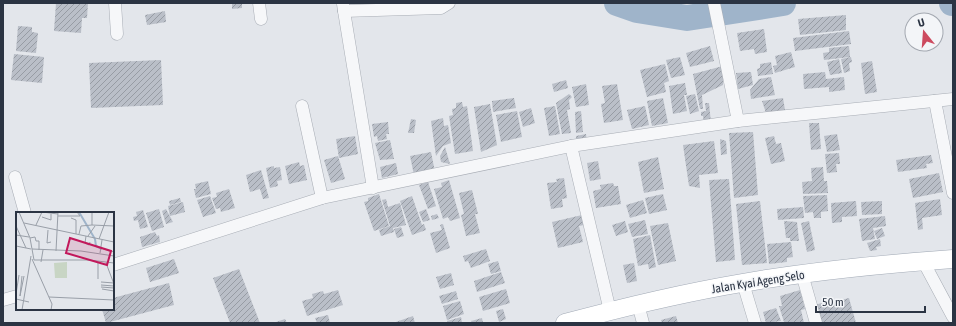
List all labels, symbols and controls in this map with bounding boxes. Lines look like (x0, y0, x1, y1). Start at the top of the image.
north arrow (904, 12, 944, 52)
text: U (916, 16, 926, 29)
inset map (16, 212, 114, 310)
street label: Jalan Kyai Ageng Selo (710, 268, 806, 296)
scale bar (816, 288, 925, 314)
text: 50 m (822, 295, 844, 309)

